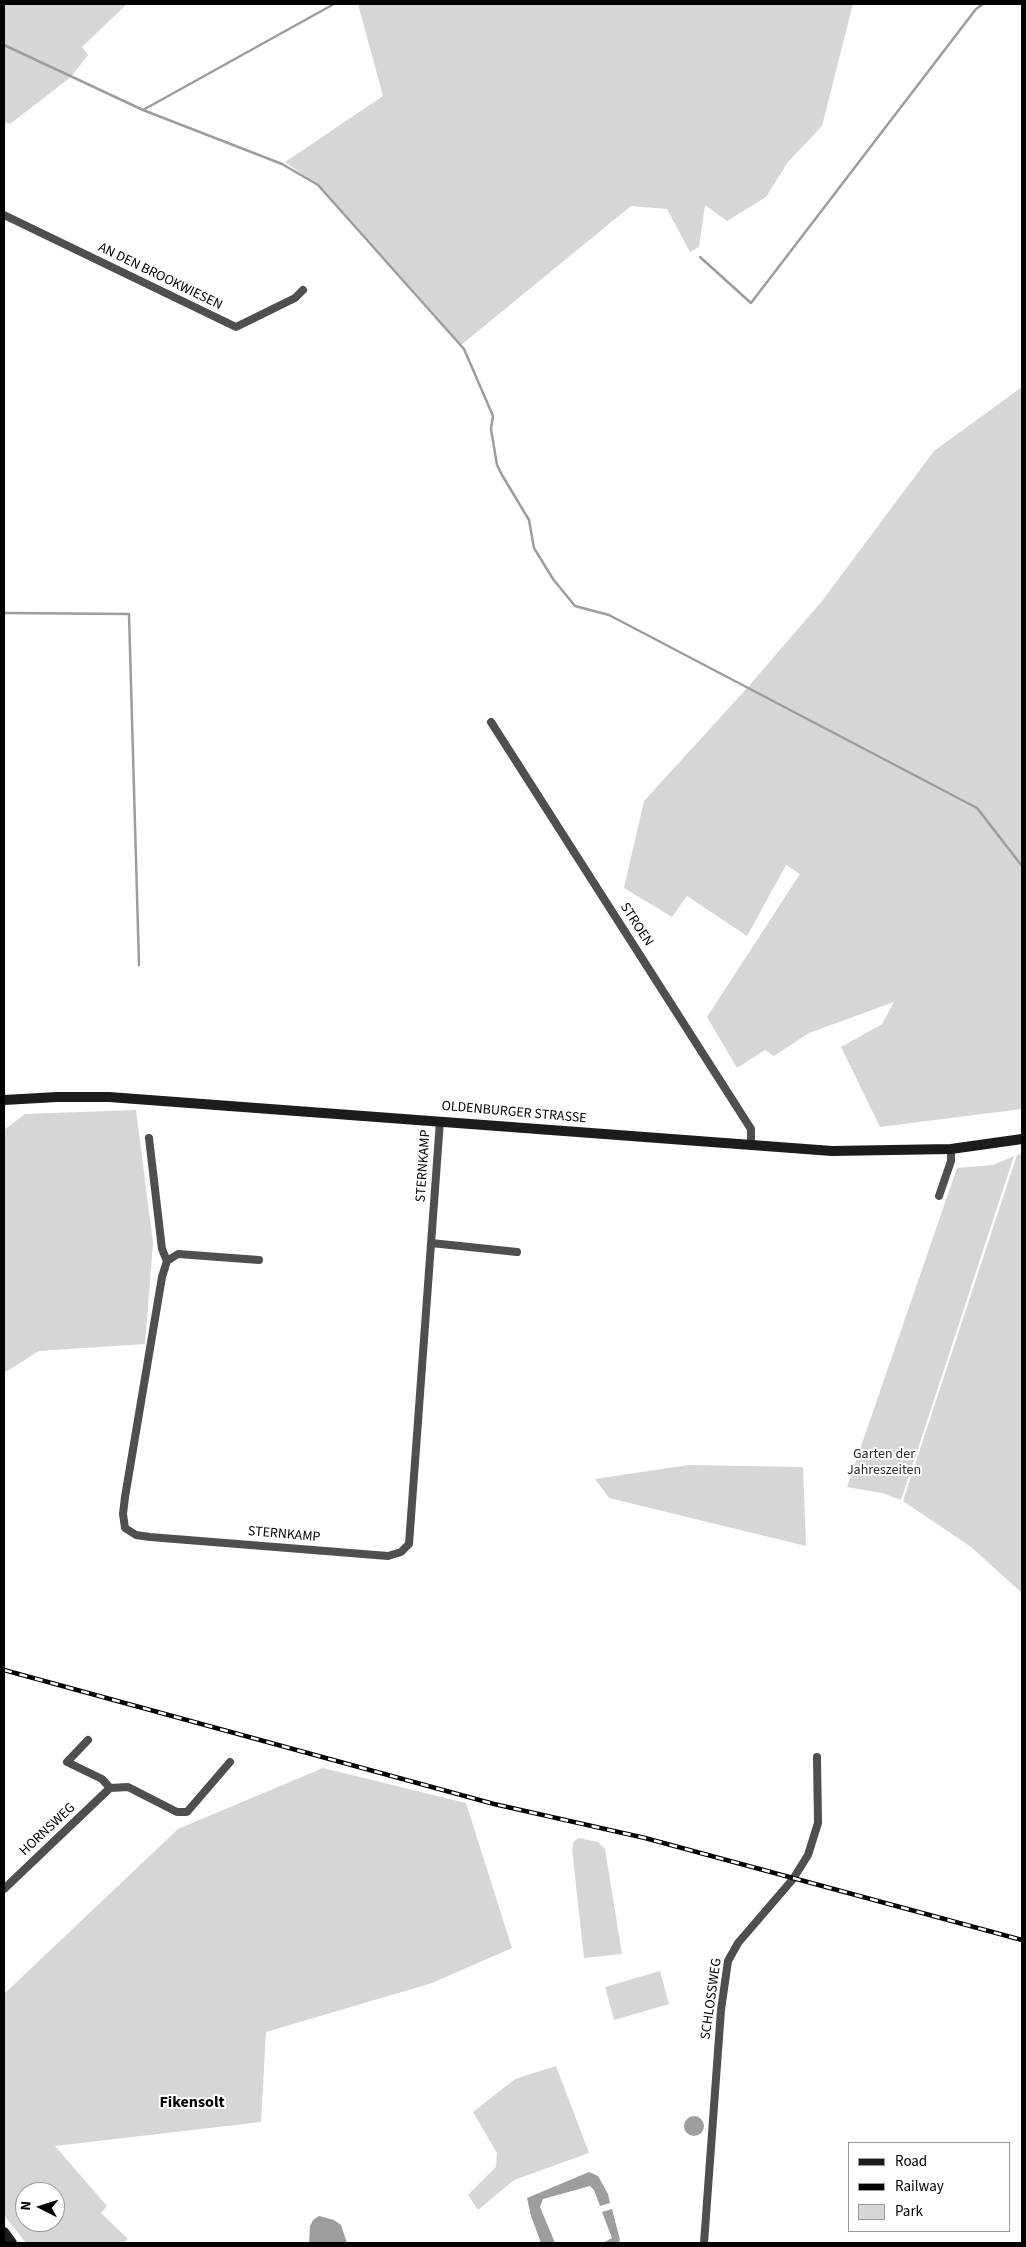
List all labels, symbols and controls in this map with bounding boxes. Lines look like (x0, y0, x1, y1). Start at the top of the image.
street label: AN DEN BROOKWIESEN (95, 240, 225, 314)
street label: STROEN (616, 900, 656, 950)
street label: OLDENBURGER STRASSE (441, 1098, 587, 1128)
street label: STERNKAMP (413, 1129, 435, 1203)
park label: Garten der Jahreszeiten (847, 1447, 921, 1480)
street label: STERNKAMP (247, 1523, 321, 1547)
street label: HORNSWEG (17, 1800, 79, 1860)
street label: SCHLOSSWEG (698, 1957, 726, 2041)
district label: Fikensolt (159, 2093, 225, 2113)
legend (848, 2142, 1011, 2232)
text: Road (895, 2151, 927, 2172)
text: Railway (895, 2176, 944, 2197)
north arrow (15, 2182, 65, 2232)
text: N (16, 2200, 36, 2211)
text: Park (895, 2201, 923, 2222)

